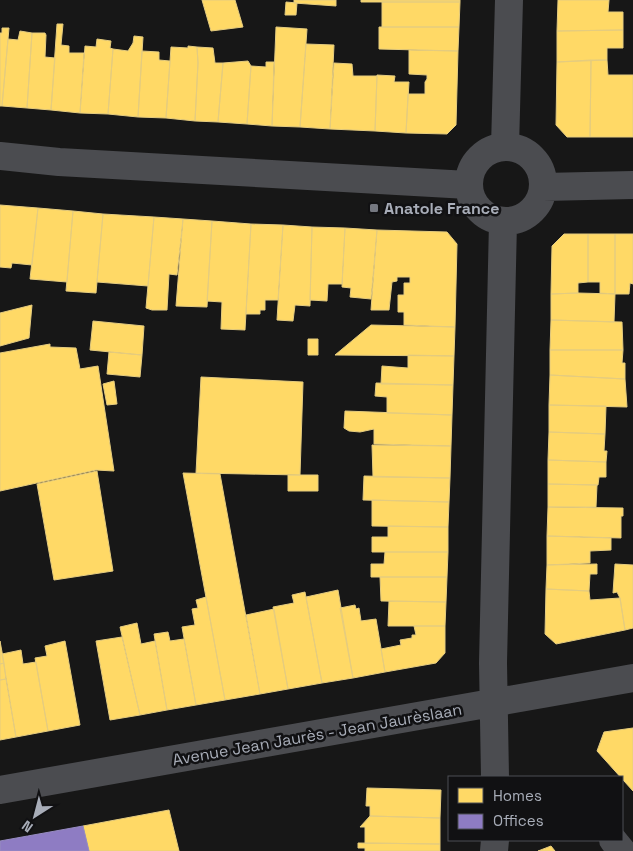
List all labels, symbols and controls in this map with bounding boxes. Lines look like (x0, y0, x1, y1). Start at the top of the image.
place label: Anatole France (384, 198, 499, 219)
marker: Anatole France (368, 202, 380, 214)
street label: Avenue Jean Jaurès - Jean Jaurèslaan (171, 699, 464, 770)
legend (448, 776, 623, 841)
text: Homes (493, 786, 542, 805)
north arrow (10, 791, 60, 841)
text: Offices (493, 811, 544, 830)
text: N (18, 816, 36, 837)

